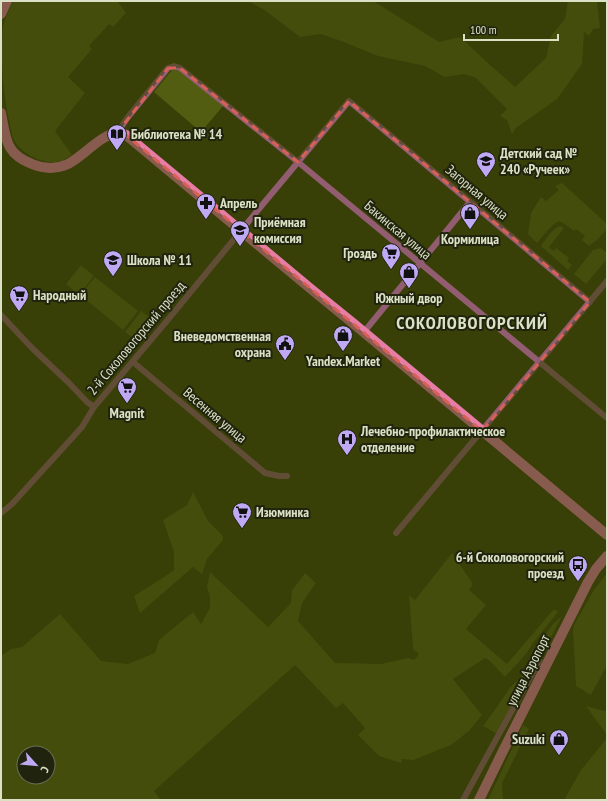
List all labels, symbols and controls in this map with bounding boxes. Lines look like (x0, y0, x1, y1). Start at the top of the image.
scale bar (464, 16, 558, 42)
text: 100 m (470, 22, 497, 37)
library icon: Библиотека № 14 (106, 123, 128, 151)
place label: Библиотека № 14 (131, 125, 222, 143)
place label: Детский сад № 240 «Ручеек» (500, 144, 577, 178)
school or university icon: Детский сад № 240 «Ручеек» (475, 150, 497, 178)
street label: Загорная улица (442, 161, 512, 223)
pharmacy icon: Апрель (195, 192, 217, 220)
place label: Апрель (219, 194, 257, 212)
street label: Бакинская улица (361, 197, 435, 263)
shop icon: Кормилица (459, 202, 481, 230)
place label: Приёмная комиссия (254, 213, 306, 247)
school or university icon: Приёмная комиссия (229, 219, 251, 247)
place label: Кормилица (441, 230, 499, 248)
supermarket icon: Гроздь (380, 242, 402, 270)
place label: Гроздь (343, 244, 377, 262)
school or university icon: Школа № 11 (102, 249, 124, 277)
place label: Школа № 11 (127, 251, 192, 269)
shop icon: Южный двор (398, 261, 420, 289)
street label: 2-й Соколовогорский проезд (83, 277, 189, 399)
supermarket icon: Народный (8, 284, 30, 312)
place label: Народный (33, 286, 86, 304)
place label: Южный двор (375, 289, 443, 307)
district label: СОКОЛОВОГОРСКИЙ (396, 311, 548, 334)
shop icon: Yandex.Market (332, 324, 354, 352)
place label: Вневедомственная охрана (174, 327, 271, 361)
public building icon: Вневедомственная охрана (274, 333, 296, 361)
place label: Yandex.Market (305, 352, 380, 370)
supermarket icon: Magnit (116, 376, 138, 404)
street label: Весенняя улица (180, 383, 250, 447)
place label: Magnit (110, 404, 144, 422)
place label: Лечебно-профилактическое отделение (360, 422, 505, 456)
hospital icon: Лечебно-профилактическое отделение (336, 428, 358, 456)
supermarket icon: Изюминка (231, 501, 253, 529)
place label: Изюминка (256, 503, 309, 521)
place label: 6-й Соколовогорский проезд (456, 548, 564, 582)
bus stop icon: 6-й Соколовогорский проезд (567, 554, 589, 582)
street label: улица Аэропорт (502, 631, 554, 709)
shop icon: Suzuki (548, 728, 570, 756)
place label: Suzuki (512, 730, 545, 748)
north arrow (16, 745, 56, 785)
text: С (38, 764, 52, 775)

